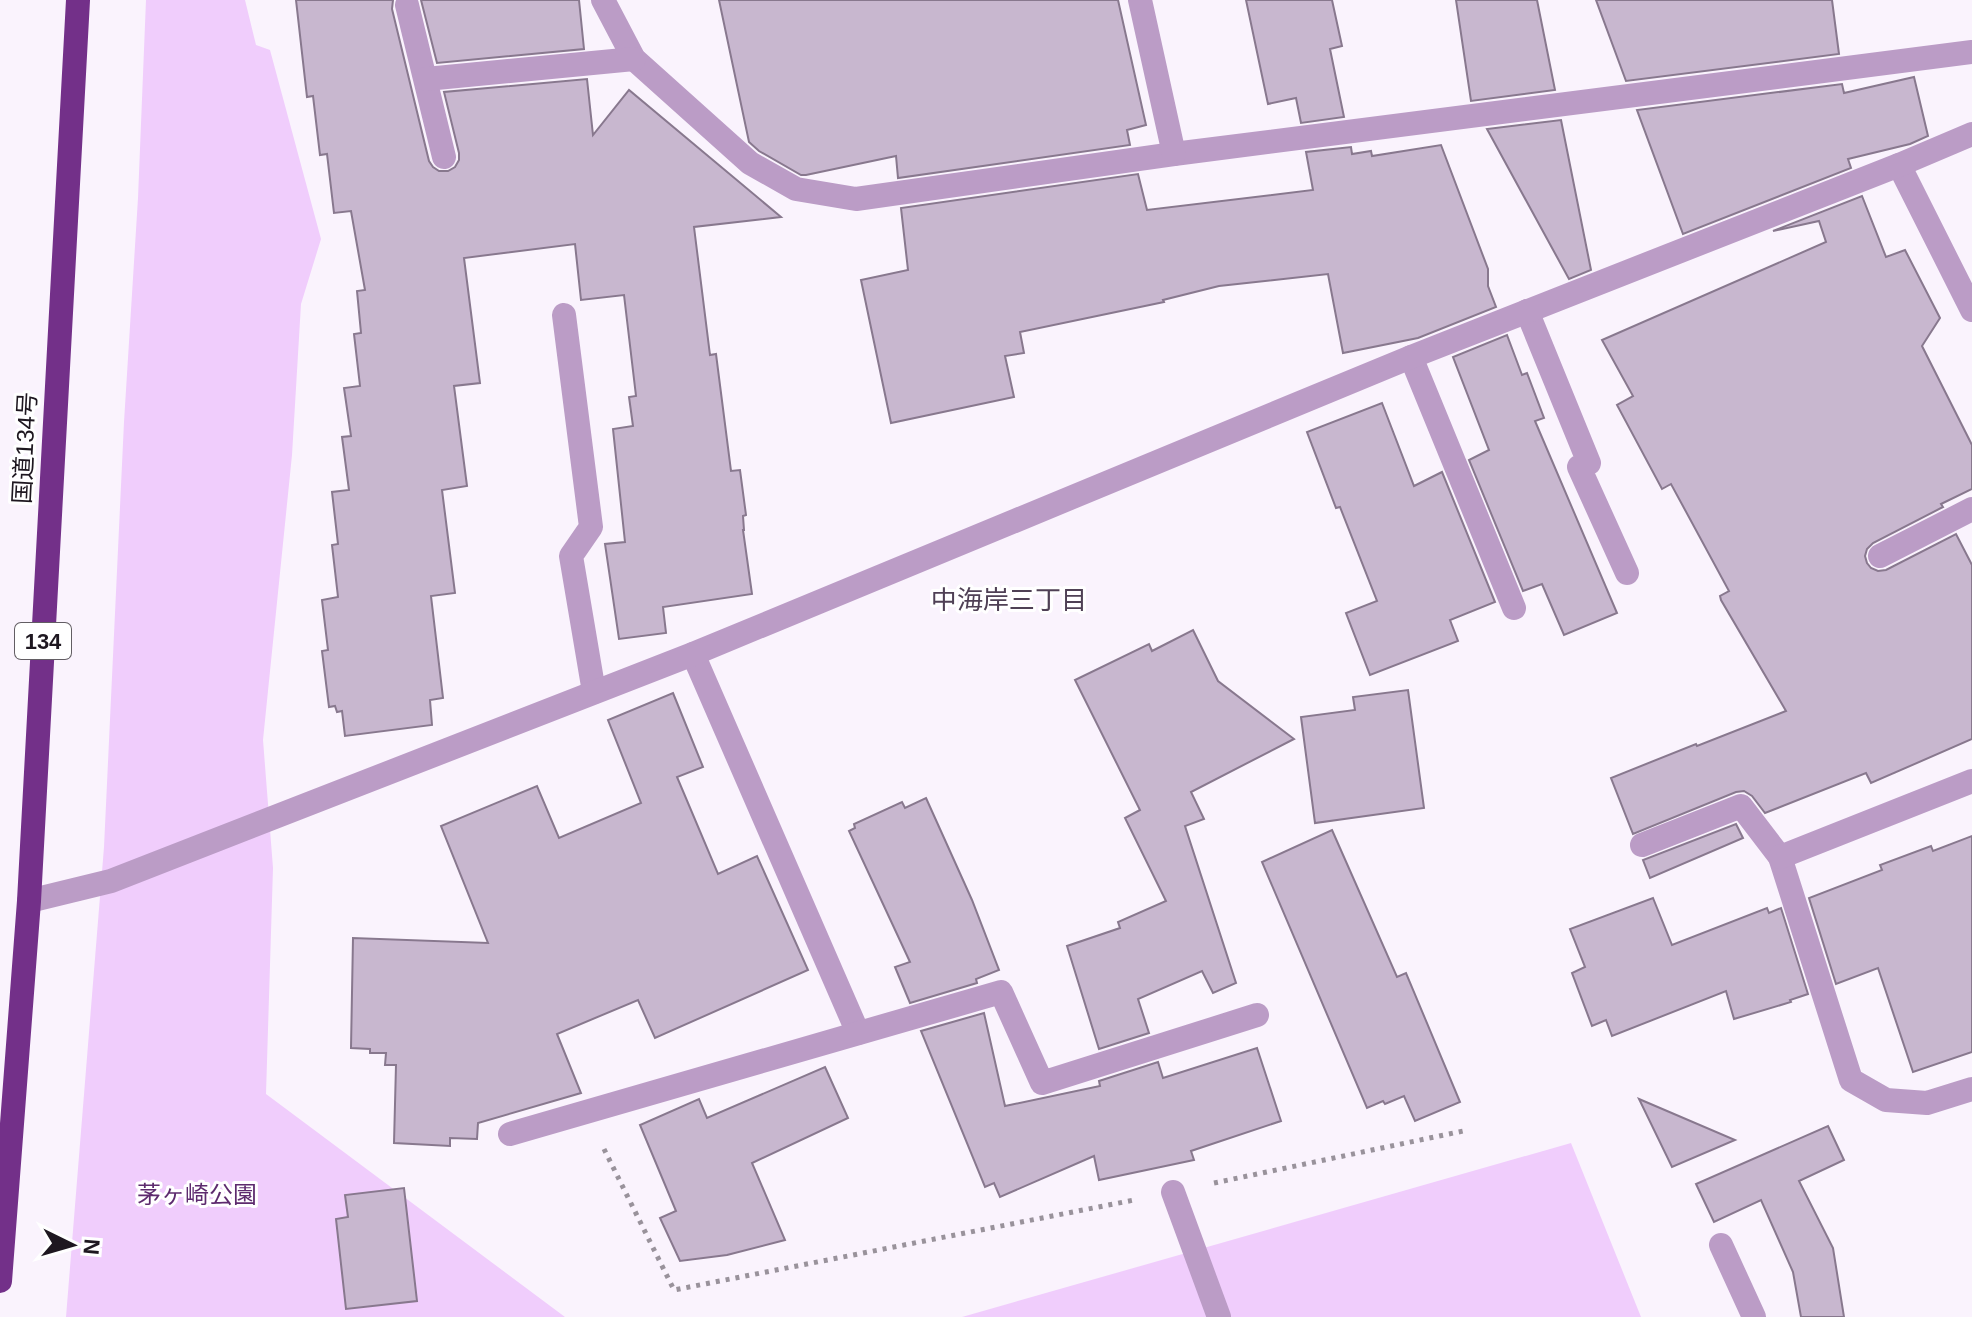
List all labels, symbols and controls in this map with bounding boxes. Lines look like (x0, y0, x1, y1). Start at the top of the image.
street label: 国道134号 (8, 391, 41, 505)
district label: 中海岸三丁目 (931, 585, 1087, 615)
road number: 134 (15, 623, 71, 659)
park label: 茅ヶ崎公園 (137, 1181, 257, 1208)
north arrow (32, 1205, 112, 1285)
text: N (78, 1238, 105, 1256)

